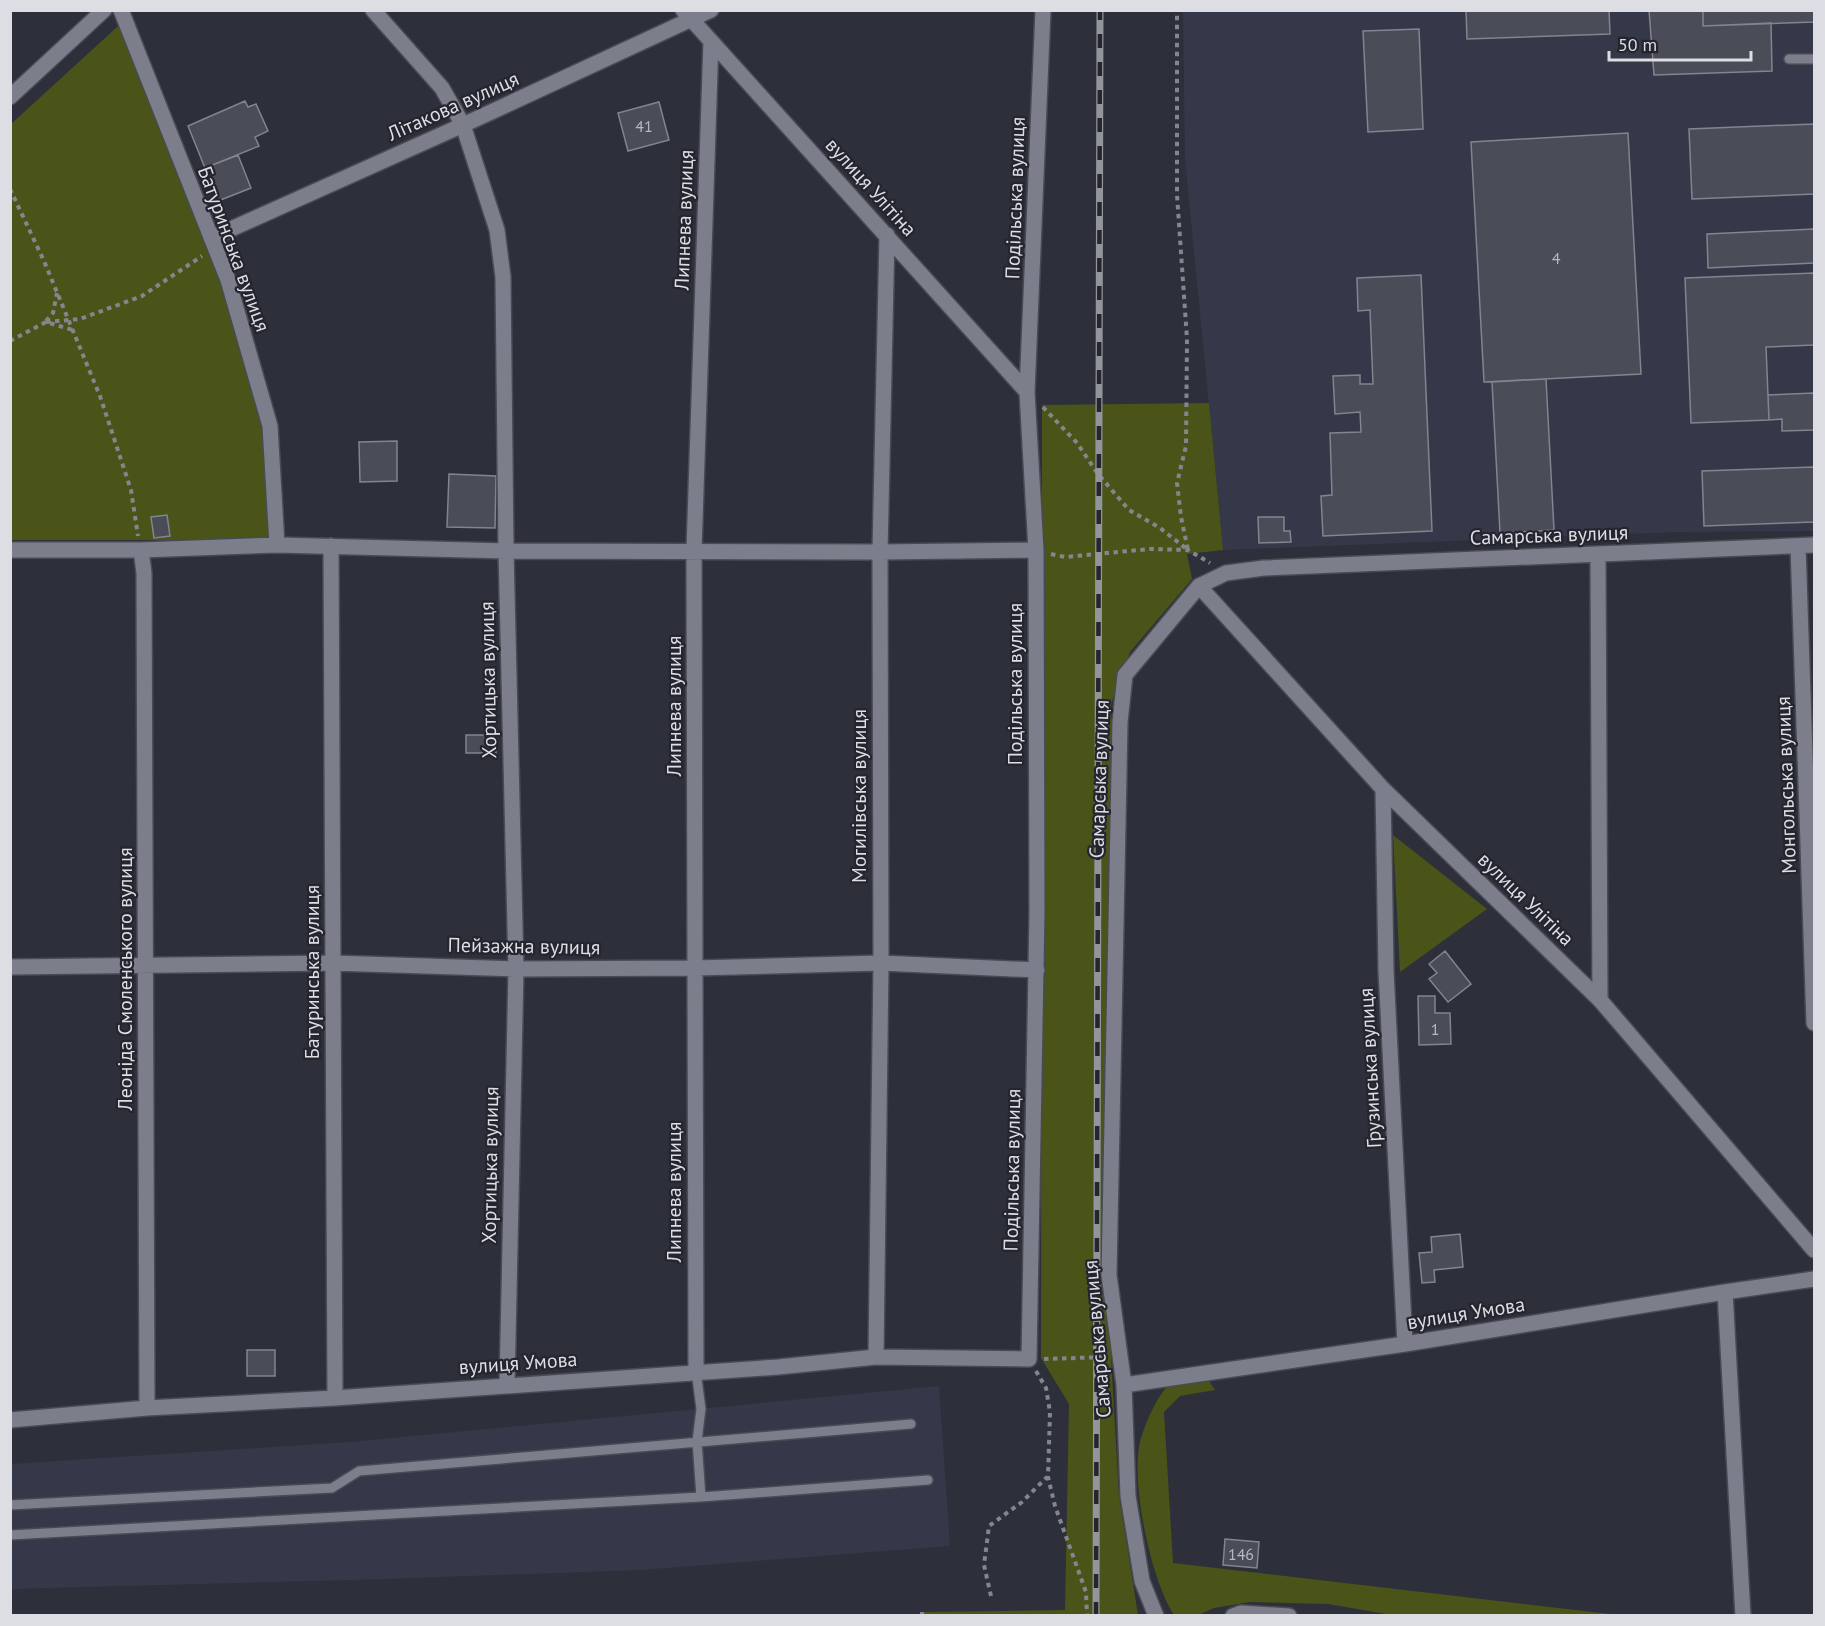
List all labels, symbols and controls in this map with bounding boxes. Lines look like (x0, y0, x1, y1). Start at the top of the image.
scale bar (1609, 24, 1752, 62)
text: 50 m (1618, 33, 1657, 56)
street label: Літакова вулиця (382, 65, 523, 147)
house number: 41 (635, 116, 653, 136)
street label: Подільська вулиця (999, 116, 1031, 280)
street label: вулиця Улітіна (820, 132, 922, 242)
street label: Липнева вулиця (669, 149, 699, 292)
street label: Батуринська вулиця (192, 163, 276, 335)
house number: 4 (1552, 248, 1561, 268)
street label: Самарська вулиця (1469, 519, 1629, 551)
street label: Хортицька вулиця (474, 601, 502, 759)
street label: Подільська вулиця (1002, 603, 1028, 765)
street label: Липнева вулиця (661, 636, 687, 777)
street label: Монгольська вулиця (1770, 696, 1802, 874)
street label: Самарська вулиця (1083, 699, 1115, 859)
street label: Могилівська вулиця (846, 709, 872, 883)
street label: Леоніда Смоленського вулиця (112, 847, 138, 1112)
street label: вулиця Улітіна (1472, 847, 1580, 951)
street label: Батуринська вулиця (299, 885, 325, 1059)
street label: Пейзажна вулиця (447, 932, 601, 960)
street label: Грузинська вулиця (1353, 987, 1387, 1149)
house number: 1 (1431, 1019, 1439, 1039)
street label: Хортицька вулиця (476, 1086, 504, 1244)
street label: Подільська вулиця (998, 1088, 1026, 1252)
street label: Липнева вулиця (661, 1122, 687, 1263)
street label: Самарська вулиця (1077, 1259, 1117, 1419)
street label: вулиця Умова (1405, 1291, 1527, 1335)
street label: вулиця Умова (458, 1346, 578, 1380)
house number: 146 (1228, 1544, 1254, 1564)

